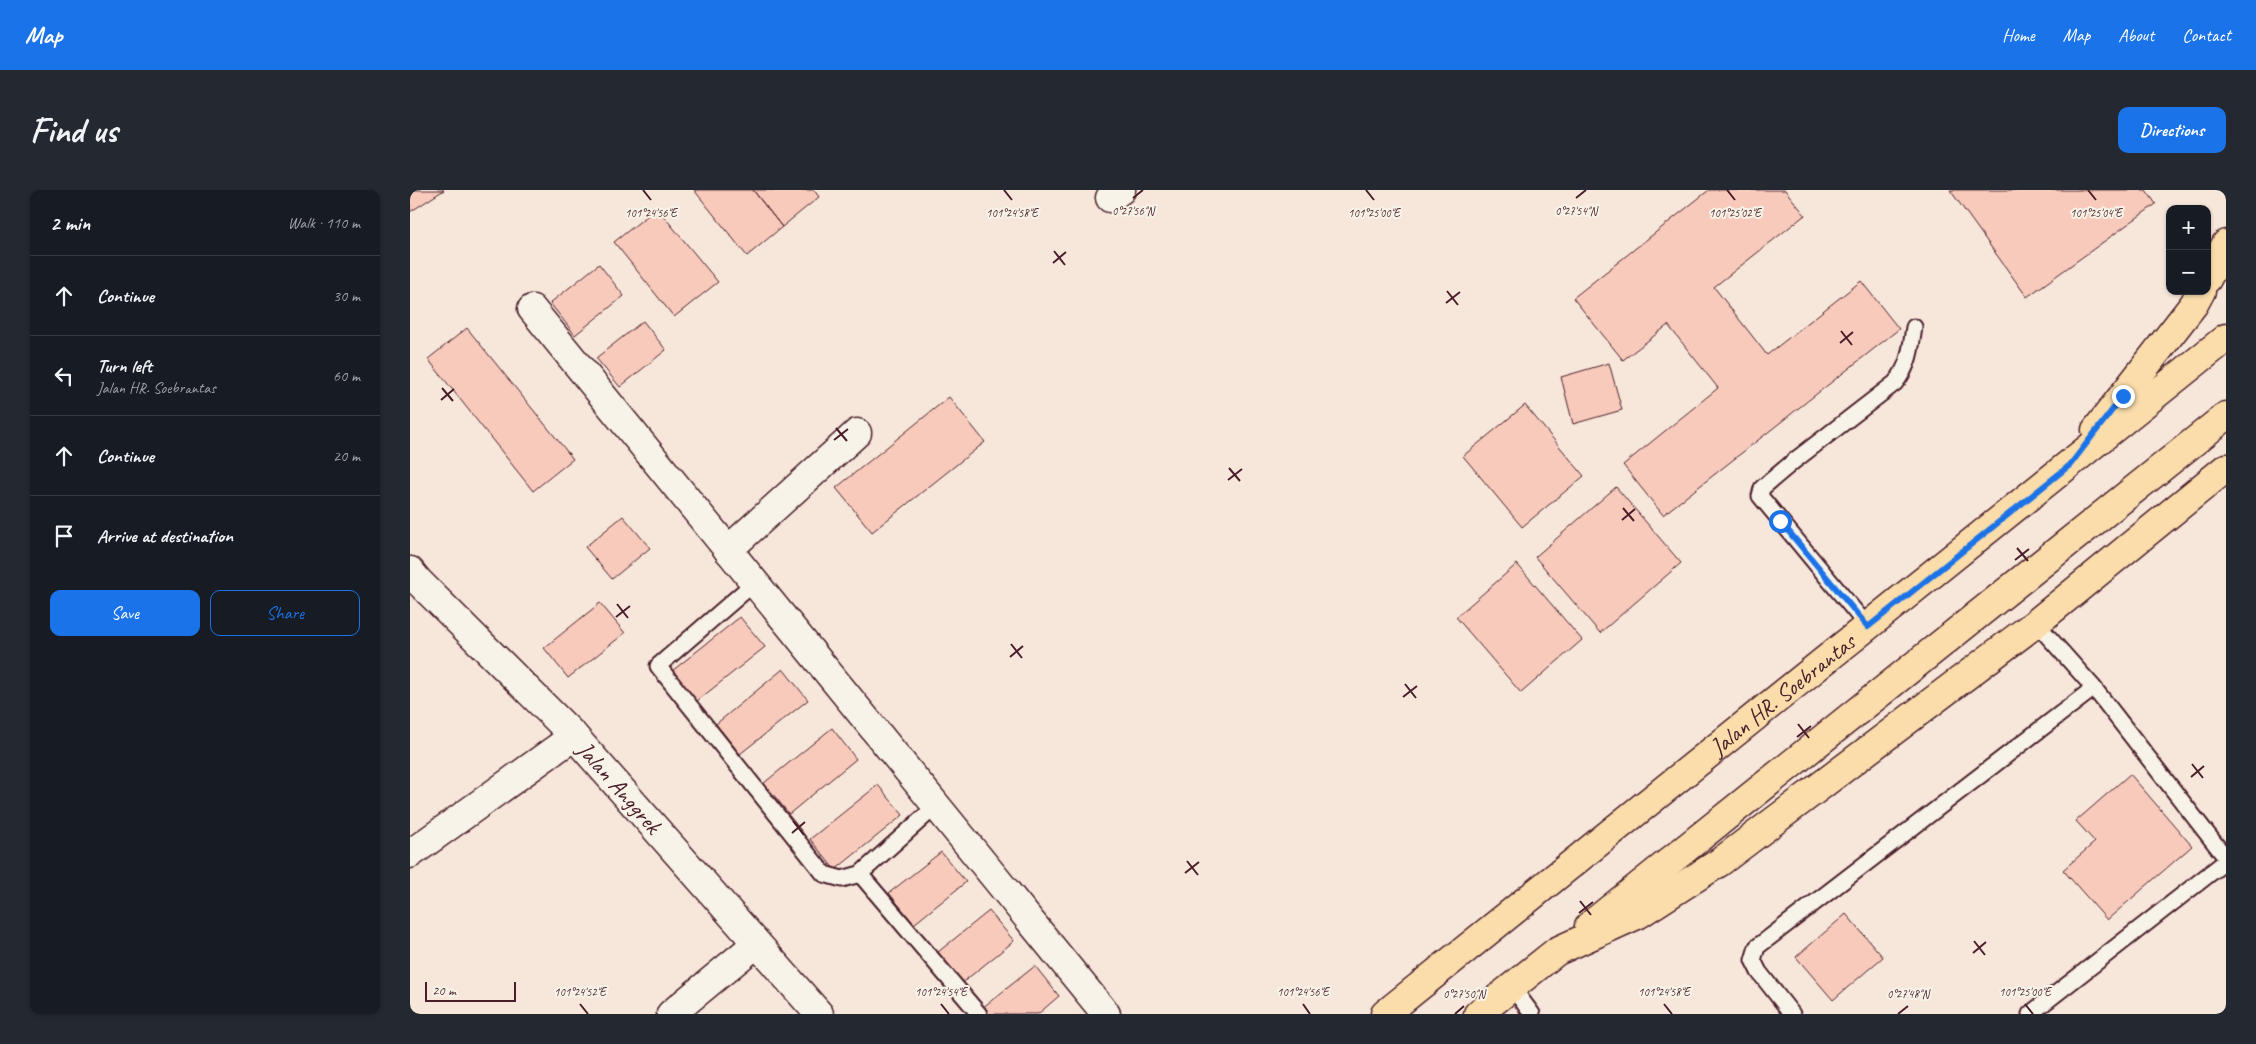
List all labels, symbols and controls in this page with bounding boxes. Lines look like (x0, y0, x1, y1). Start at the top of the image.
text: Map (25, 20, 62, 50)
text: Home (2002, 24, 2035, 46)
text: Map (2063, 24, 2090, 46)
text: About (2118, 24, 2154, 46)
text: Contact (2182, 24, 2231, 46)
button: Directions (2118, 107, 2226, 153)
text: Find us (30, 108, 117, 153)
text: 0°27'56"N (1112, 203, 1156, 219)
text: 0°27'54"N (1555, 203, 1599, 219)
text: 101°24'56"E (625, 205, 679, 221)
text: 101°24'58"E (986, 205, 1040, 221)
text: 101°25'00"E (1348, 205, 1402, 221)
text: 101°25'02"E (1709, 205, 1763, 221)
text: 101°25'04"E (2070, 205, 2124, 221)
map controls (2166, 205, 2211, 295)
button: + (2166, 205, 2211, 250)
text: 2 min (50, 210, 90, 236)
text: Walk · 110 m (288, 213, 360, 233)
button: − (2166, 250, 2211, 295)
icon: ahead (50, 282, 78, 310)
text: Continue (97, 284, 154, 308)
text: 30 m (333, 286, 360, 306)
text: Turn left (97, 354, 152, 378)
icon: left (50, 362, 78, 390)
text: 60 m (333, 366, 360, 386)
text: Jalan HR. Soebrantas (97, 378, 216, 398)
route end (2112, 385, 2135, 408)
icon: ahead (50, 442, 78, 470)
text: Continue (97, 444, 154, 468)
text: 20 m (333, 446, 360, 466)
route start (1769, 510, 1792, 533)
icon: arrive (50, 522, 78, 550)
text: Arrive at destination (97, 524, 233, 548)
button: Save (50, 590, 200, 636)
button: Share (210, 590, 360, 636)
street label: Jalan HR. Soebrantas (1703, 626, 1863, 763)
street label: Jalan Anggrek (570, 734, 669, 841)
scale bar (425, 979, 516, 1002)
text: 20 m (432, 982, 456, 999)
text: 101°24'52"E (554, 984, 608, 1000)
text: 101°24'54"E (915, 984, 969, 1000)
text: 101°24'56"E (1277, 984, 1331, 1000)
text: 101°24'58"E (1638, 984, 1692, 1000)
text: 101°25'00"E (1999, 984, 2053, 1000)
text: 0°27'50"N (1443, 986, 1487, 1002)
text: 0°27'48"N (1887, 986, 1931, 1002)

